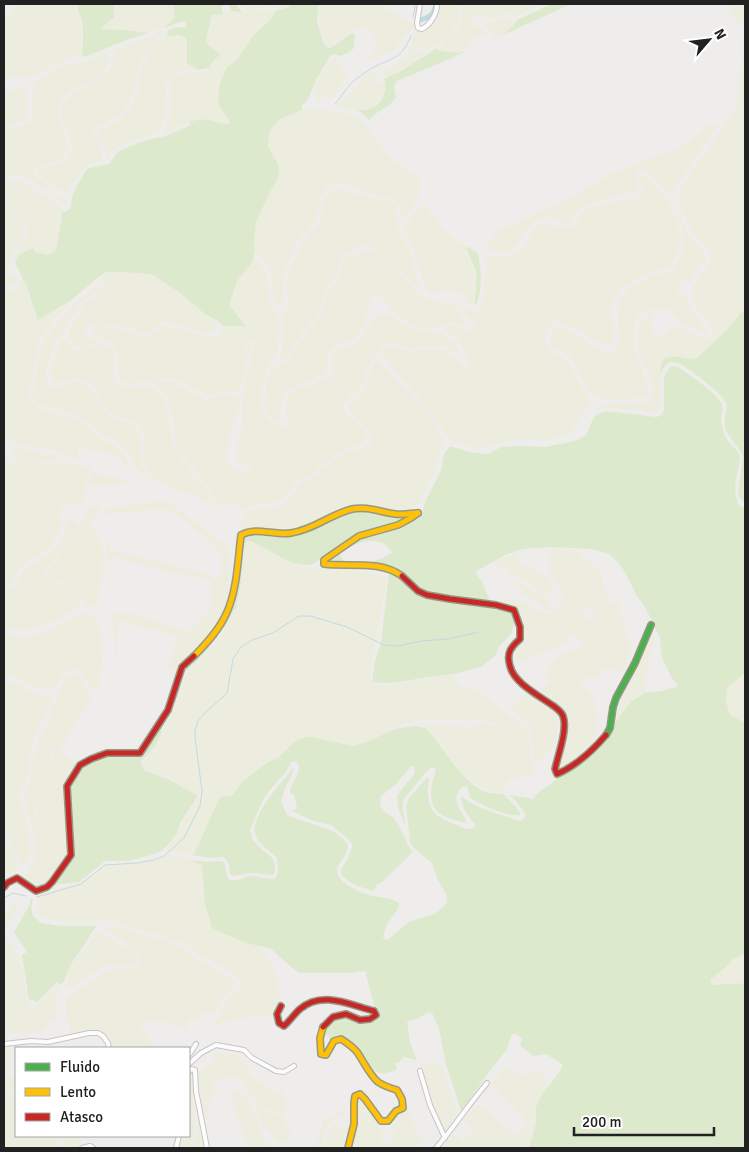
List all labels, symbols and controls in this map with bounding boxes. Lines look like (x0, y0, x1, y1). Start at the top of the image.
north arrow (684, 15, 734, 65)
text: N (710, 26, 730, 42)
legend (15, 1047, 190, 1137)
text: Fluido (60, 1058, 100, 1076)
text: Lento (60, 1083, 96, 1101)
scale bar (574, 1104, 714, 1136)
text: Atasco (60, 1108, 103, 1126)
text: 200 m (582, 1113, 622, 1131)

